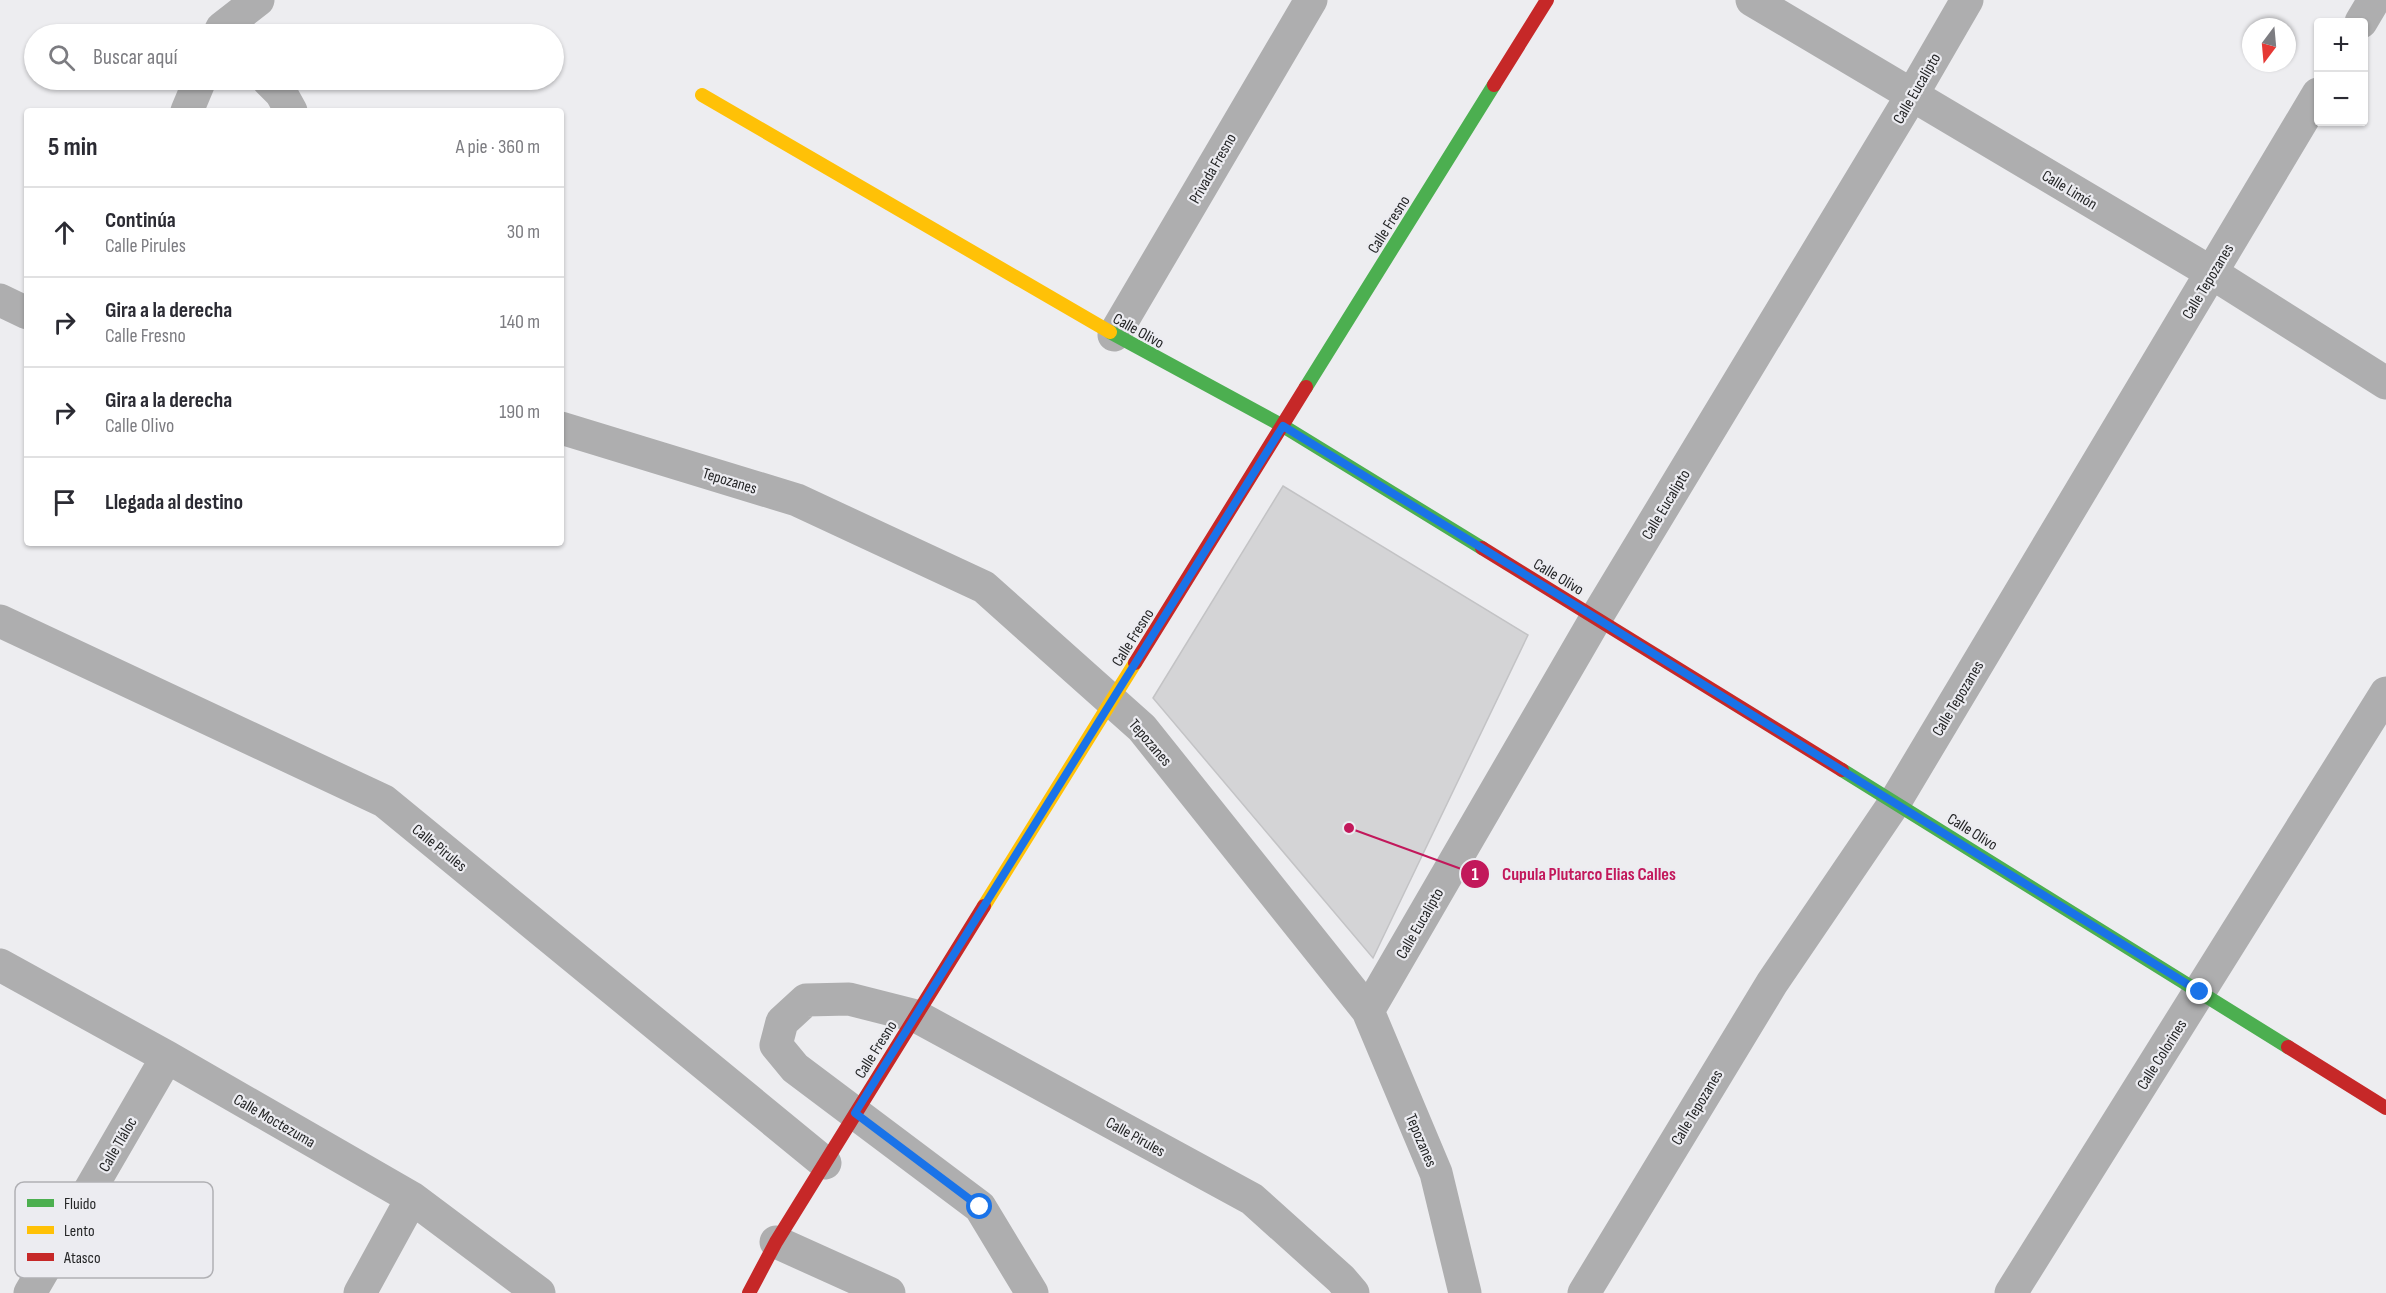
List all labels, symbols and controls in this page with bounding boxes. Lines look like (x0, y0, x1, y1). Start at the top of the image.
north arrow (2242, 18, 2296, 72)
map controls (2314, 18, 2368, 126)
button: + (2314, 18, 2368, 72)
search box (24, 24, 564, 90)
icon: search (45, 41, 78, 74)
text: Buscar aquí (93, 44, 178, 71)
street label: Calle Eucalipto (1889, 50, 1945, 127)
button: − (2314, 72, 2368, 126)
street label: Privada Fresno (1186, 130, 1241, 207)
text: 5 min (48, 132, 98, 163)
text: A pie · 360 m (456, 135, 540, 159)
street label: Calle Limón (2038, 166, 2100, 214)
street label: Calle Fresno (1364, 192, 1414, 257)
text: Continúa (105, 207, 176, 234)
icon: ahead (48, 216, 81, 249)
text: 30 m (507, 220, 540, 244)
text: Calle Pirules (105, 234, 186, 258)
street label: Calle Tepozanes (2178, 240, 2238, 323)
text: Gira a la derecha (105, 297, 232, 324)
icon: right (48, 306, 81, 339)
text: 140 m (500, 310, 540, 334)
street label: Calle Olivo (1109, 310, 1167, 353)
text: Calle Fresno (105, 324, 186, 348)
text: Gira a la derecha (105, 387, 232, 414)
icon: right (48, 396, 81, 429)
text: 190 m (499, 400, 540, 424)
text: Calle Olivo (105, 414, 174, 438)
street label: Tepozanes (700, 464, 759, 499)
street label: Calle Eucalipto (1638, 466, 1695, 543)
icon: arrive (48, 486, 81, 519)
text: Llegada al destino (105, 489, 243, 516)
street label: Calle Olivo (1530, 555, 1587, 600)
street label: Calle Fresno (1108, 605, 1158, 670)
street label: Calle Tepozanes (1928, 657, 1988, 740)
street label: Tepozanes (1124, 716, 1176, 771)
street label: Calle Olivo (1944, 810, 2001, 855)
street label: Calle Pirules (408, 820, 470, 876)
callout: Cupula Plutarco Elias Calles (1460, 856, 1688, 892)
text: 1 (1471, 864, 1479, 885)
text: Cupula Plutarco Elias Calles (1502, 864, 1676, 885)
street label: Calle Eucalipto (1392, 885, 1448, 962)
route end (2186, 978, 2212, 1004)
street label: Calle Colorines (2133, 1016, 2191, 1093)
street label: Calle Fresno (851, 1017, 901, 1082)
street label: Calle Tepozanes (1667, 1066, 1727, 1149)
street label: Calle Moctezuma (230, 1090, 318, 1152)
street label: Tepozanes (1401, 1111, 1440, 1170)
street label: Calle Pirules (1102, 1113, 1168, 1161)
street label: Calle Tláloc (95, 1114, 142, 1176)
legend (15, 1182, 213, 1278)
route start (966, 1193, 992, 1219)
text: Fluido (64, 1195, 96, 1214)
text: Lento (64, 1222, 95, 1241)
text: Atasco (63, 1249, 101, 1268)

